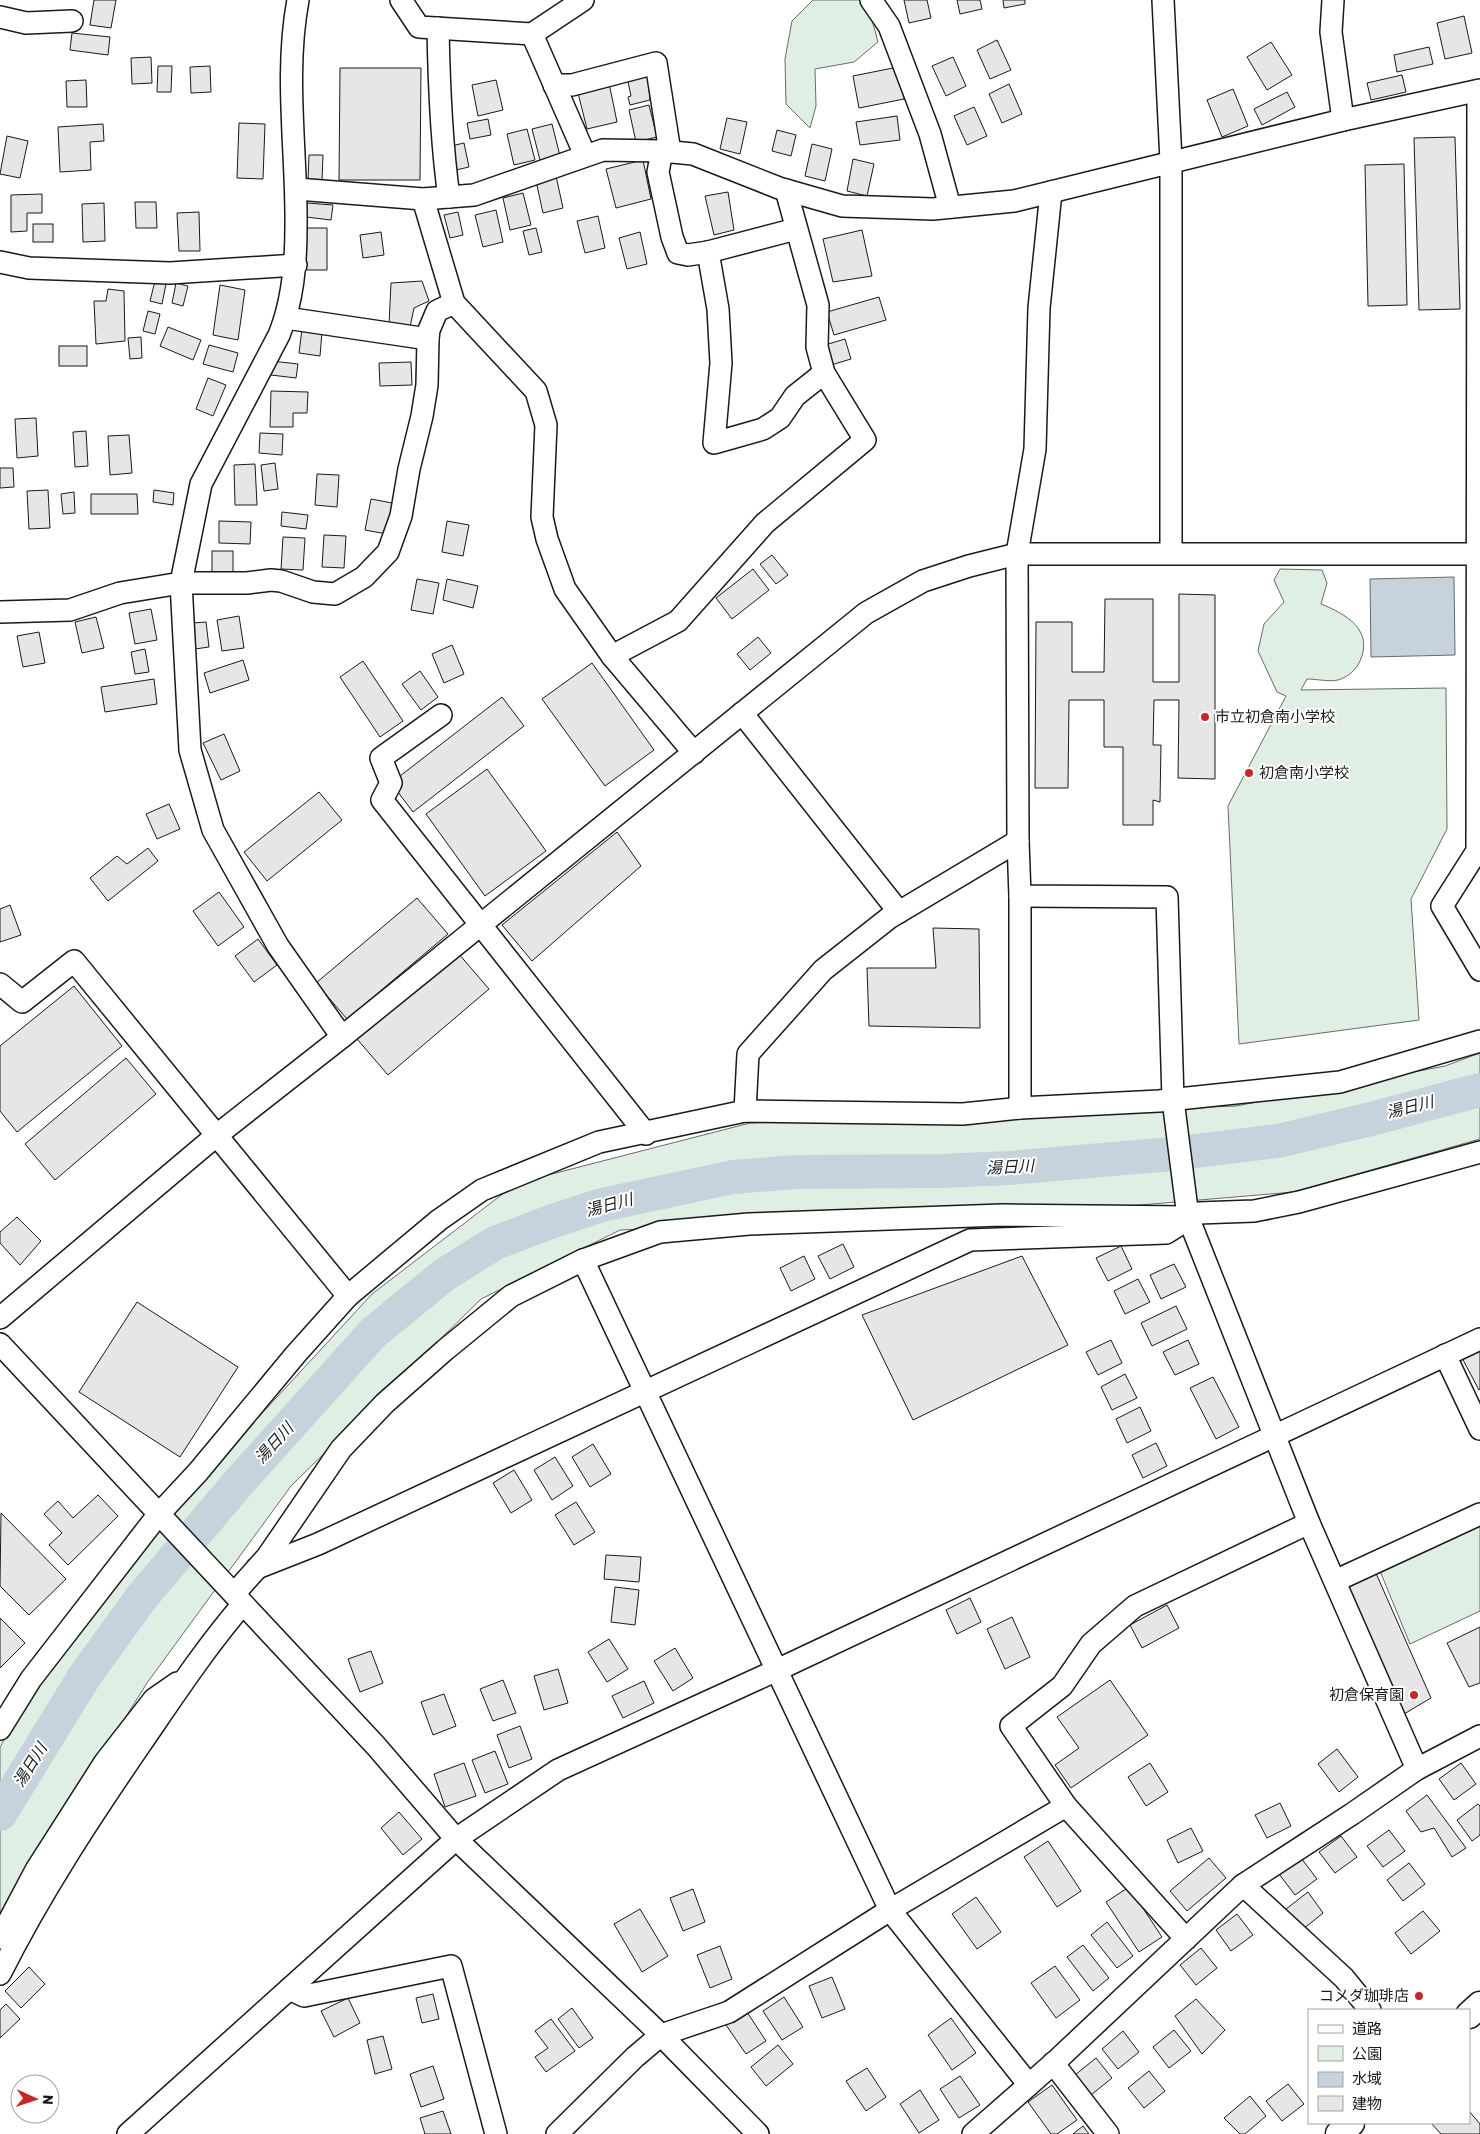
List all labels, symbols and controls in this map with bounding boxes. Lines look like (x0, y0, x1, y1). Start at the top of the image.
place label: 市立初倉南小学校 (1215, 708, 1335, 726)
marker: 市立初倉南小学校 (1199, 711, 1211, 723)
place label: 初倉南小学校 (1259, 764, 1349, 782)
marker: 初倉南小学校 (1243, 767, 1255, 779)
water label: 湯日川 (1384, 1091, 1438, 1122)
water label: 湯日川 (986, 1156, 1036, 1178)
water label: 湯日川 (583, 1189, 637, 1220)
water label: 湯日川 (251, 1417, 298, 1467)
place label: 初倉保育園 (1329, 1686, 1404, 1704)
marker: 初倉保育園 (1408, 1689, 1420, 1701)
water label: 湯日川 (9, 1738, 52, 1790)
place label: コメダ珈琲店 (1319, 1987, 1409, 2005)
marker: コメダ珈琲店 (1413, 1990, 1425, 2002)
legend (1308, 2009, 1470, 2124)
text: 道路 (1352, 2020, 1382, 2038)
text: 公園 (1352, 2045, 1382, 2063)
text: 水域 (1352, 2070, 1382, 2088)
north arrow (10, 2074, 60, 2124)
text: N (39, 2094, 56, 2105)
text: 建物 (1352, 2095, 1382, 2113)

